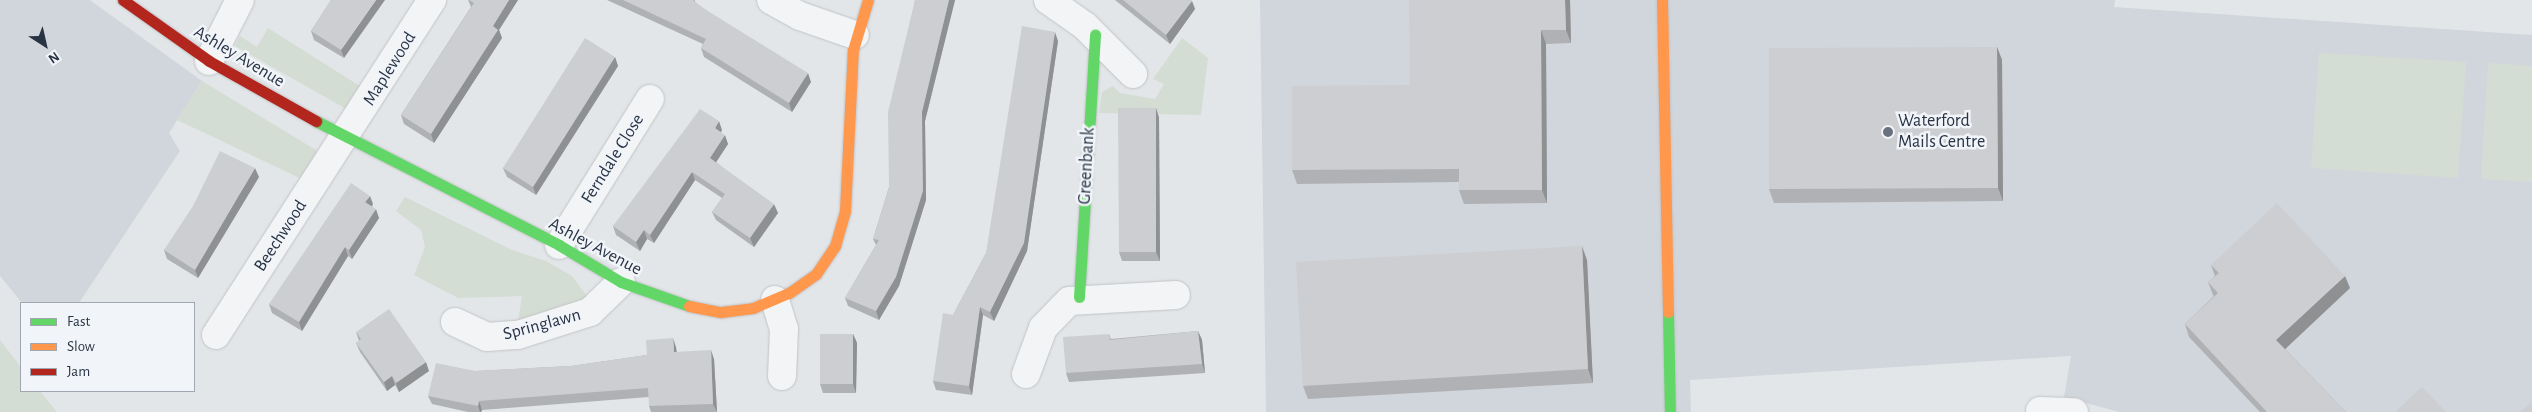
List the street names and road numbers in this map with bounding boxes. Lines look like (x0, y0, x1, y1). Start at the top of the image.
street label: Ashley Avenue (190, 21, 288, 93)
street label: Maplewood (359, 28, 421, 110)
street label: Ferndale Close (577, 110, 649, 208)
street label: Greenbank (1074, 127, 1100, 205)
street label: Beechwood (250, 196, 312, 276)
street label: Ashley Avenue (545, 213, 645, 281)
street label: Springlawn (501, 304, 583, 346)

